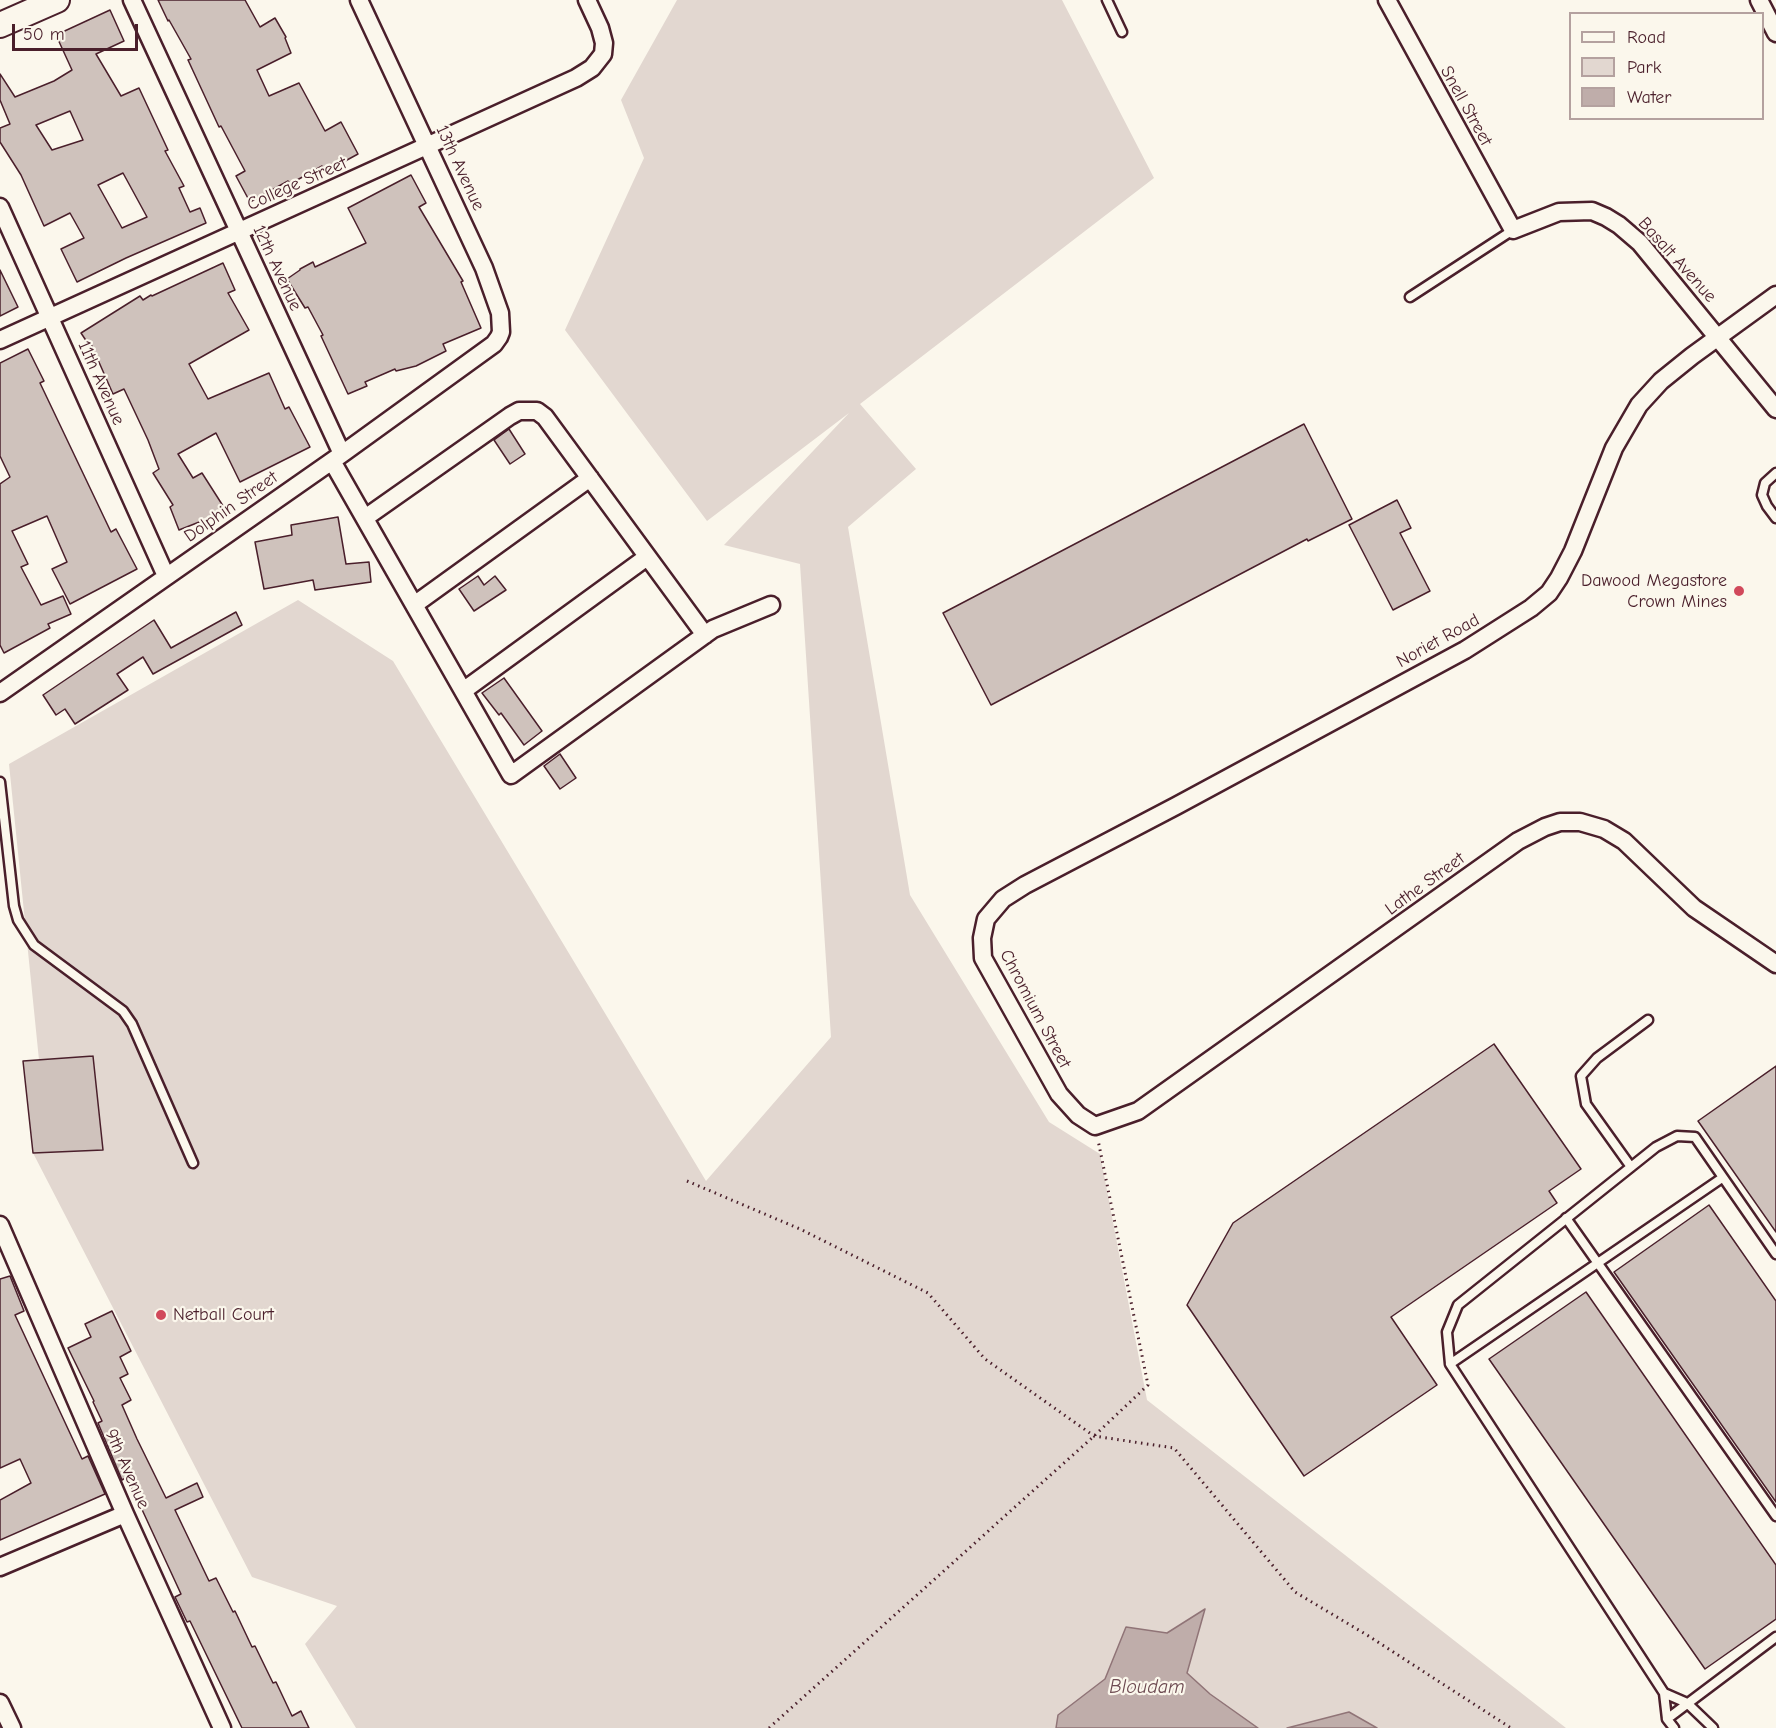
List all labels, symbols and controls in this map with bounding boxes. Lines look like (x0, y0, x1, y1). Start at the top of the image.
scale bar (15, 12, 141, 50)
legend (1569, 12, 1764, 120)
text: 50 m (23, 24, 65, 45)
text: Road (1627, 27, 1666, 48)
text: Park (1627, 57, 1661, 78)
street label: Snell Street (1435, 62, 1497, 150)
text: Water (1627, 87, 1671, 108)
street label: 13th Avenue (431, 122, 489, 214)
street label: College Street (244, 152, 350, 216)
street label: Basalt Avenue (1633, 213, 1721, 307)
street label: 12th Avenue (248, 222, 306, 314)
street label: 11th Avenue (73, 338, 129, 428)
street label: Dolphin Street (180, 467, 282, 547)
place label: Dawood Megastore Crown Mines (1581, 570, 1727, 612)
marker: Dawood Megastore Crown Mines (1732, 584, 1746, 598)
street label: Noriet Road (1393, 609, 1483, 673)
street label: Lathe Street (1381, 848, 1469, 920)
street label: Chromium Street (995, 946, 1075, 1072)
place label: Netball Court (173, 1304, 274, 1326)
marker: Netball Court (154, 1308, 168, 1322)
street label: 9th Avenue (100, 1426, 154, 1512)
water label: Bloudam (1109, 1675, 1185, 1699)

